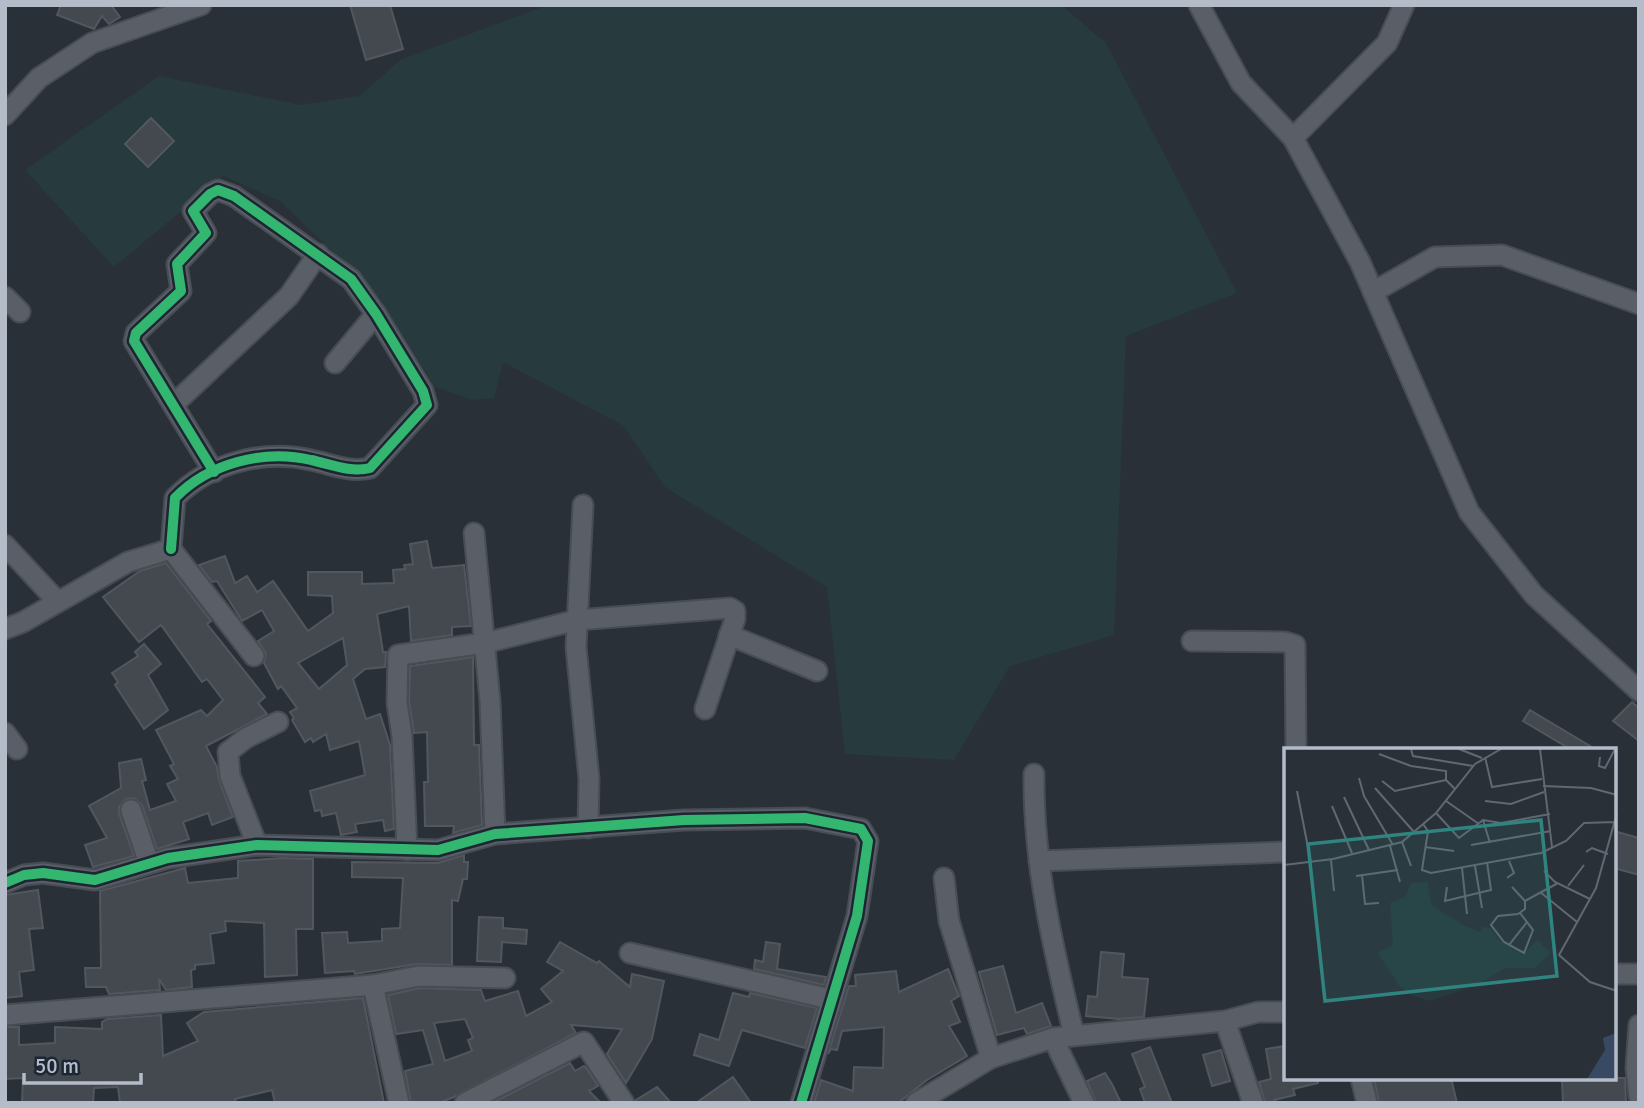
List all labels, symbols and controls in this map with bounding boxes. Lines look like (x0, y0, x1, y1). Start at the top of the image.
inset map (1284, 748, 1616, 1080)
scale bar (24, 1042, 142, 1086)
text: 50 m (35, 1053, 79, 1079)

